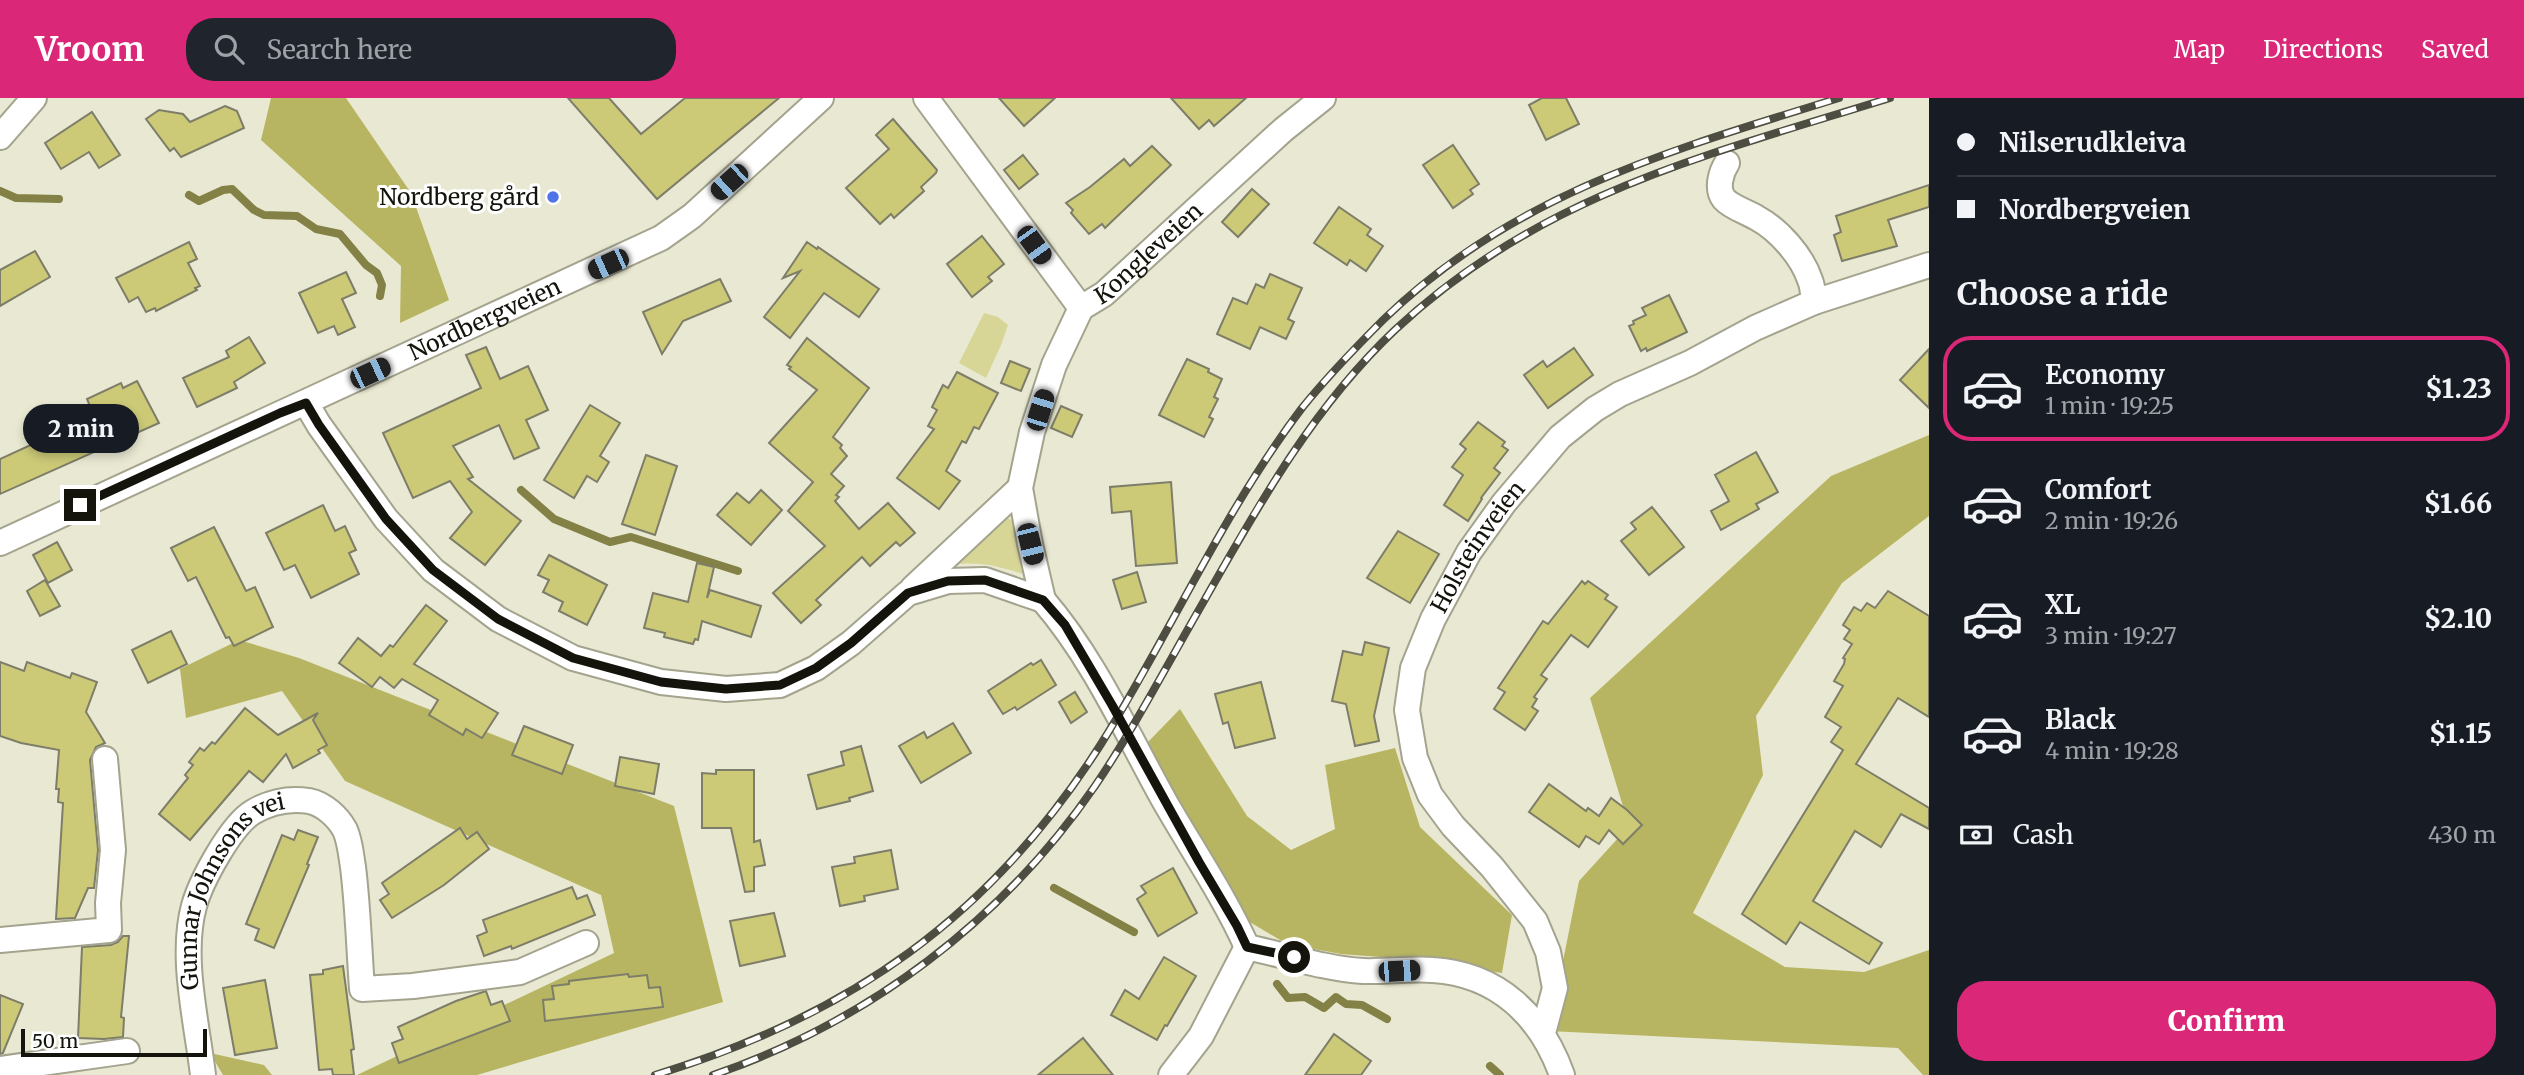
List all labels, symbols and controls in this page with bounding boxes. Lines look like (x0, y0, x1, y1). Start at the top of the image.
search box (186, 18, 676, 81)
text: Vroom (35, 29, 144, 70)
icon: search (210, 30, 248, 68)
text: Search here (266, 33, 412, 66)
text: Map (2174, 34, 2225, 65)
text: Directions (2263, 34, 2383, 65)
text: Saved (2421, 34, 2489, 65)
text: Nilserudkleiva (1999, 126, 2186, 159)
car (707, 160, 752, 204)
place label: Nordberg gård (379, 182, 539, 211)
marker: Nordberg gård (545, 189, 561, 205)
text: Nordbergveien (1999, 193, 2190, 226)
street label: Kongleveien (1089, 196, 1208, 310)
car (1014, 222, 1055, 268)
car (585, 246, 632, 282)
street label: Nordbergveien (404, 271, 565, 366)
text: Choose a ride (1957, 274, 2168, 314)
car (347, 355, 394, 391)
icon: car (1961, 357, 2024, 420)
text: Economy (2045, 358, 2165, 391)
text: $1.23 (2425, 372, 2492, 405)
car (1024, 387, 1057, 433)
text: 1 min · 19:25 (2045, 391, 2174, 420)
callout: 2 min (22, 404, 138, 452)
text: 2 min (48, 414, 114, 443)
icon: car (1961, 472, 2024, 535)
text: Comfort (2045, 473, 2151, 506)
street label: Holsteinveien (1424, 474, 1531, 618)
text: $1.66 (2424, 487, 2492, 520)
route end (64, 489, 96, 521)
text: 2 min · 19:26 (2045, 506, 2178, 535)
car (1015, 521, 1046, 567)
icon: car (1961, 587, 2024, 650)
text: XL (2045, 588, 2081, 621)
text: $2.10 (2424, 602, 2492, 635)
text: 3 min · 19:27 (2045, 621, 2177, 650)
icon: car (1961, 702, 2024, 765)
text: Black (2045, 703, 2116, 736)
text: $1.15 (2429, 717, 2492, 750)
text: 4 min · 19:28 (2045, 736, 2179, 765)
street label: Gunnar Johnsons vei (174, 786, 287, 991)
icon: cash (1957, 816, 1995, 854)
text: Cash (2013, 818, 2074, 851)
text: 430 m (2428, 820, 2496, 849)
route start (1278, 941, 1310, 973)
car (1378, 959, 1421, 983)
button: Confirm (1957, 981, 2496, 1061)
scale bar (21, 1026, 206, 1058)
text: 50 m (32, 1029, 78, 1053)

